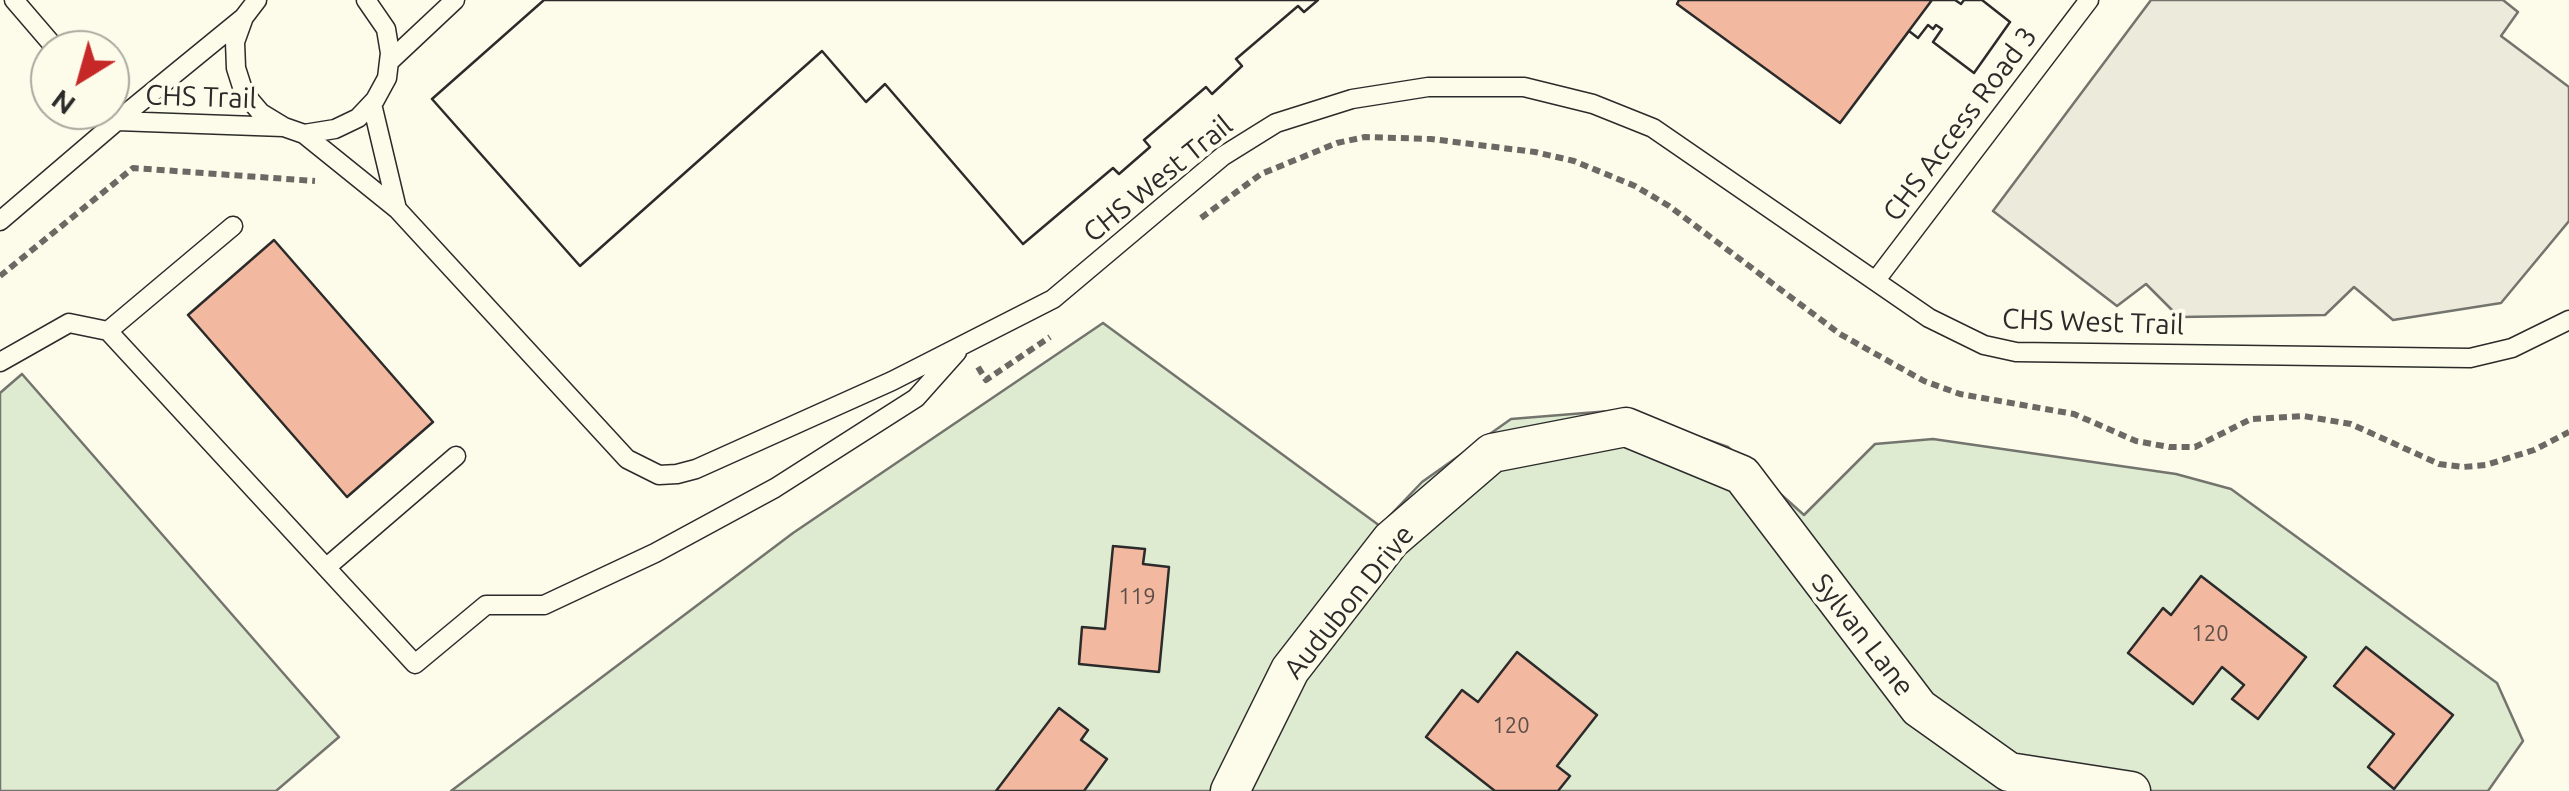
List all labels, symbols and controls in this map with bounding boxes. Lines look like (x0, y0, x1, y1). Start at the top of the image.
street label: CHS Access Road 3 (1876, 20, 2044, 228)
north arrow (30, 30, 130, 130)
street label: CHS Trail (145, 78, 257, 116)
text: N (45, 84, 81, 121)
street label: CHS West Trail (1077, 109, 1239, 249)
street label: CHS West Trail (2001, 302, 2185, 342)
street label: Audubon Drive (1277, 518, 1421, 686)
street label: Sylvan Lane (1805, 567, 1921, 703)
house number: 119 (1118, 584, 1156, 610)
house number: 120 (2191, 621, 2229, 647)
house number: 120 (1492, 713, 1530, 739)

